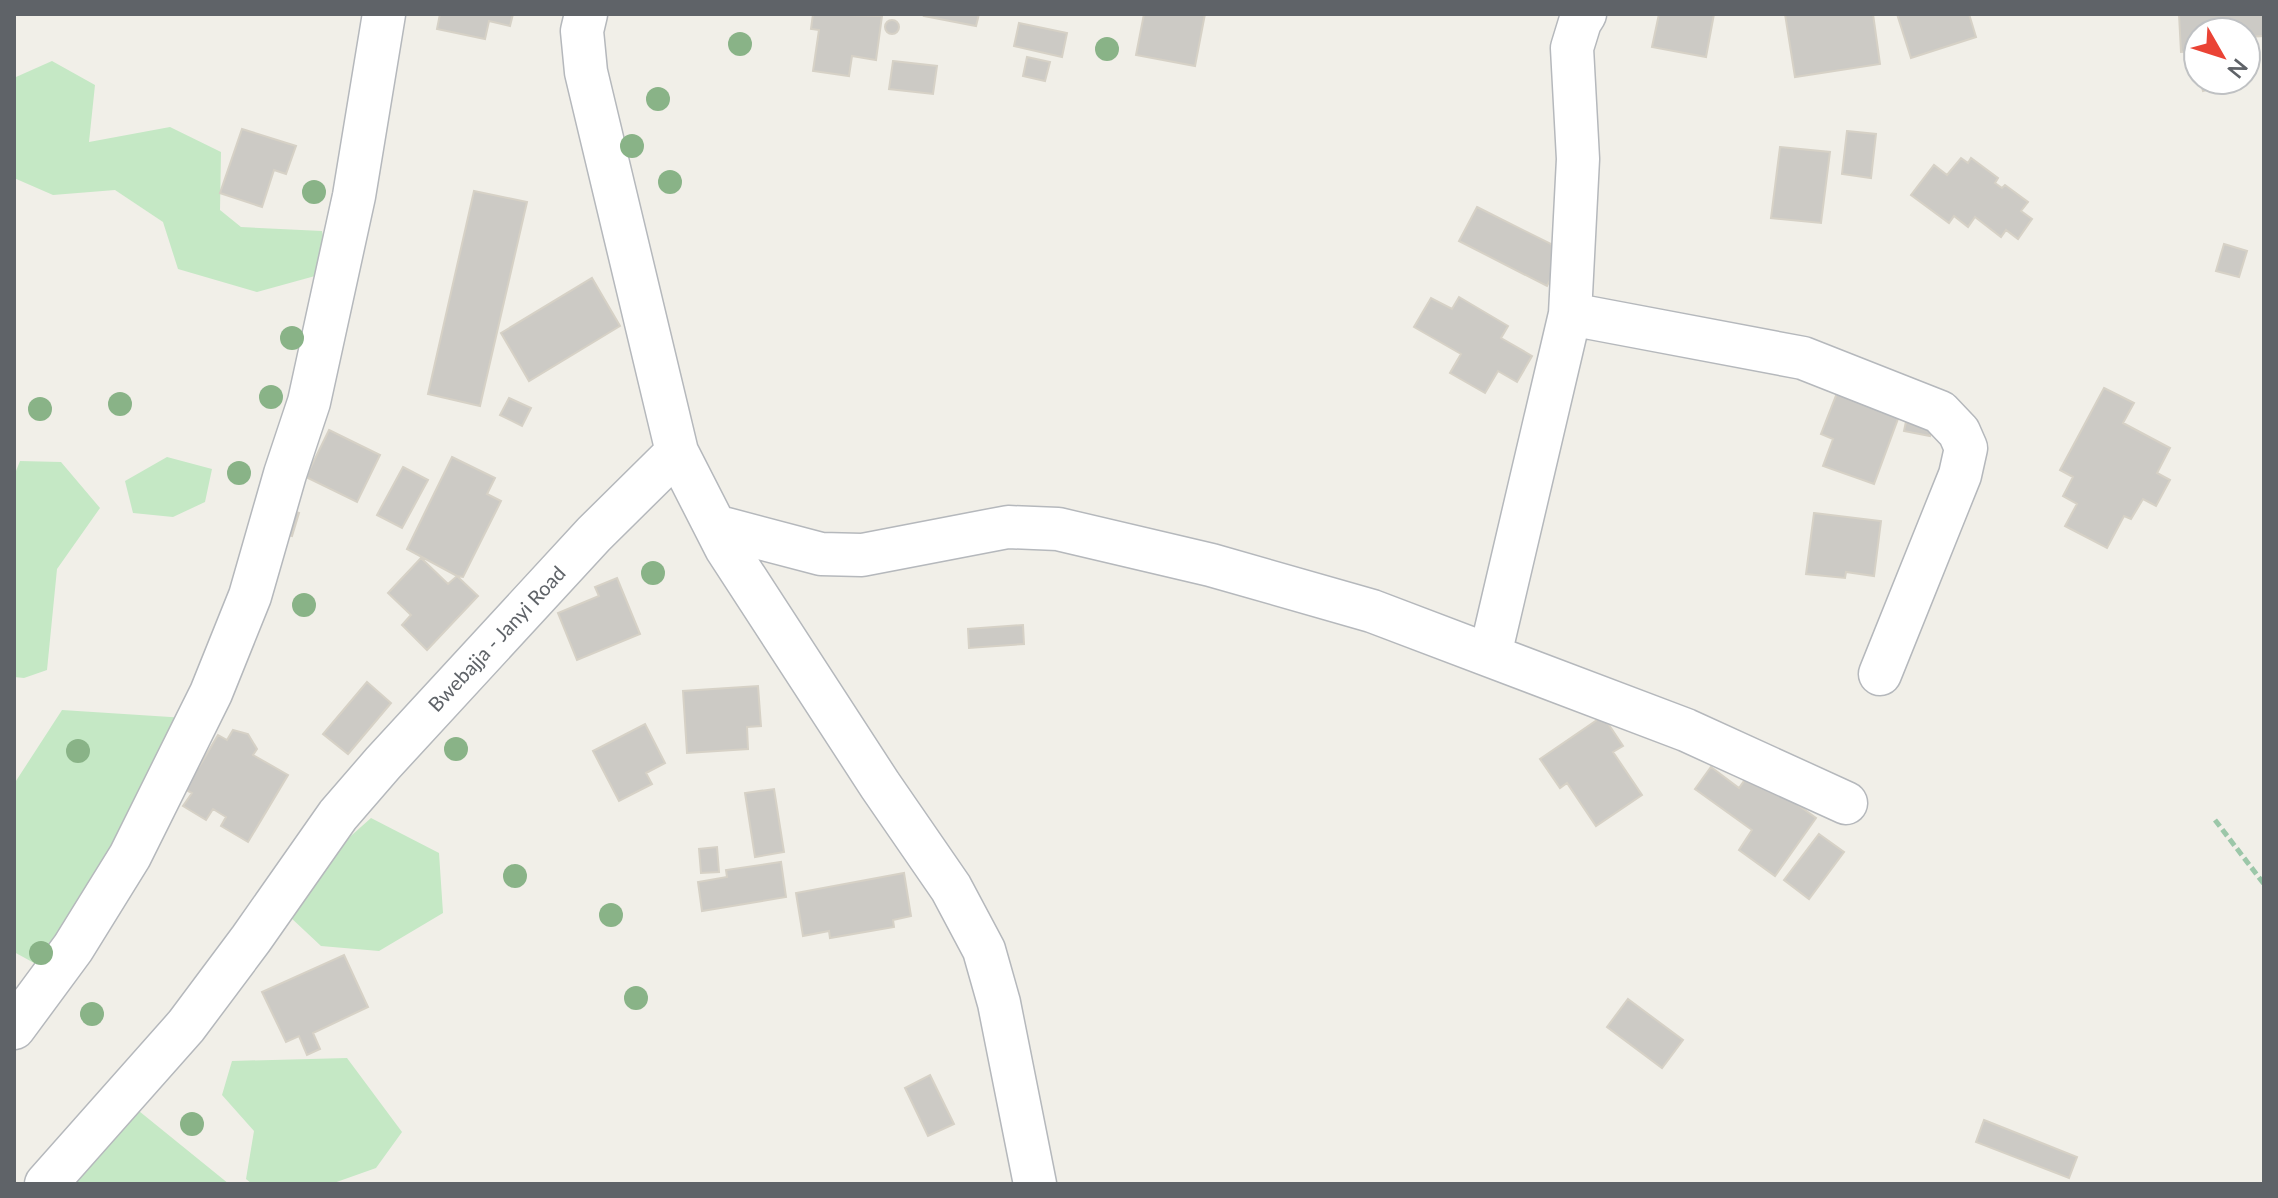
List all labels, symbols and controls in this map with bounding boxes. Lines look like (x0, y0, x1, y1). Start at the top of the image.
north arrow (2182, 16, 2262, 96)
text: N (2222, 54, 2254, 84)
street label: Bwebajja - Janyi Road (423, 561, 570, 716)

